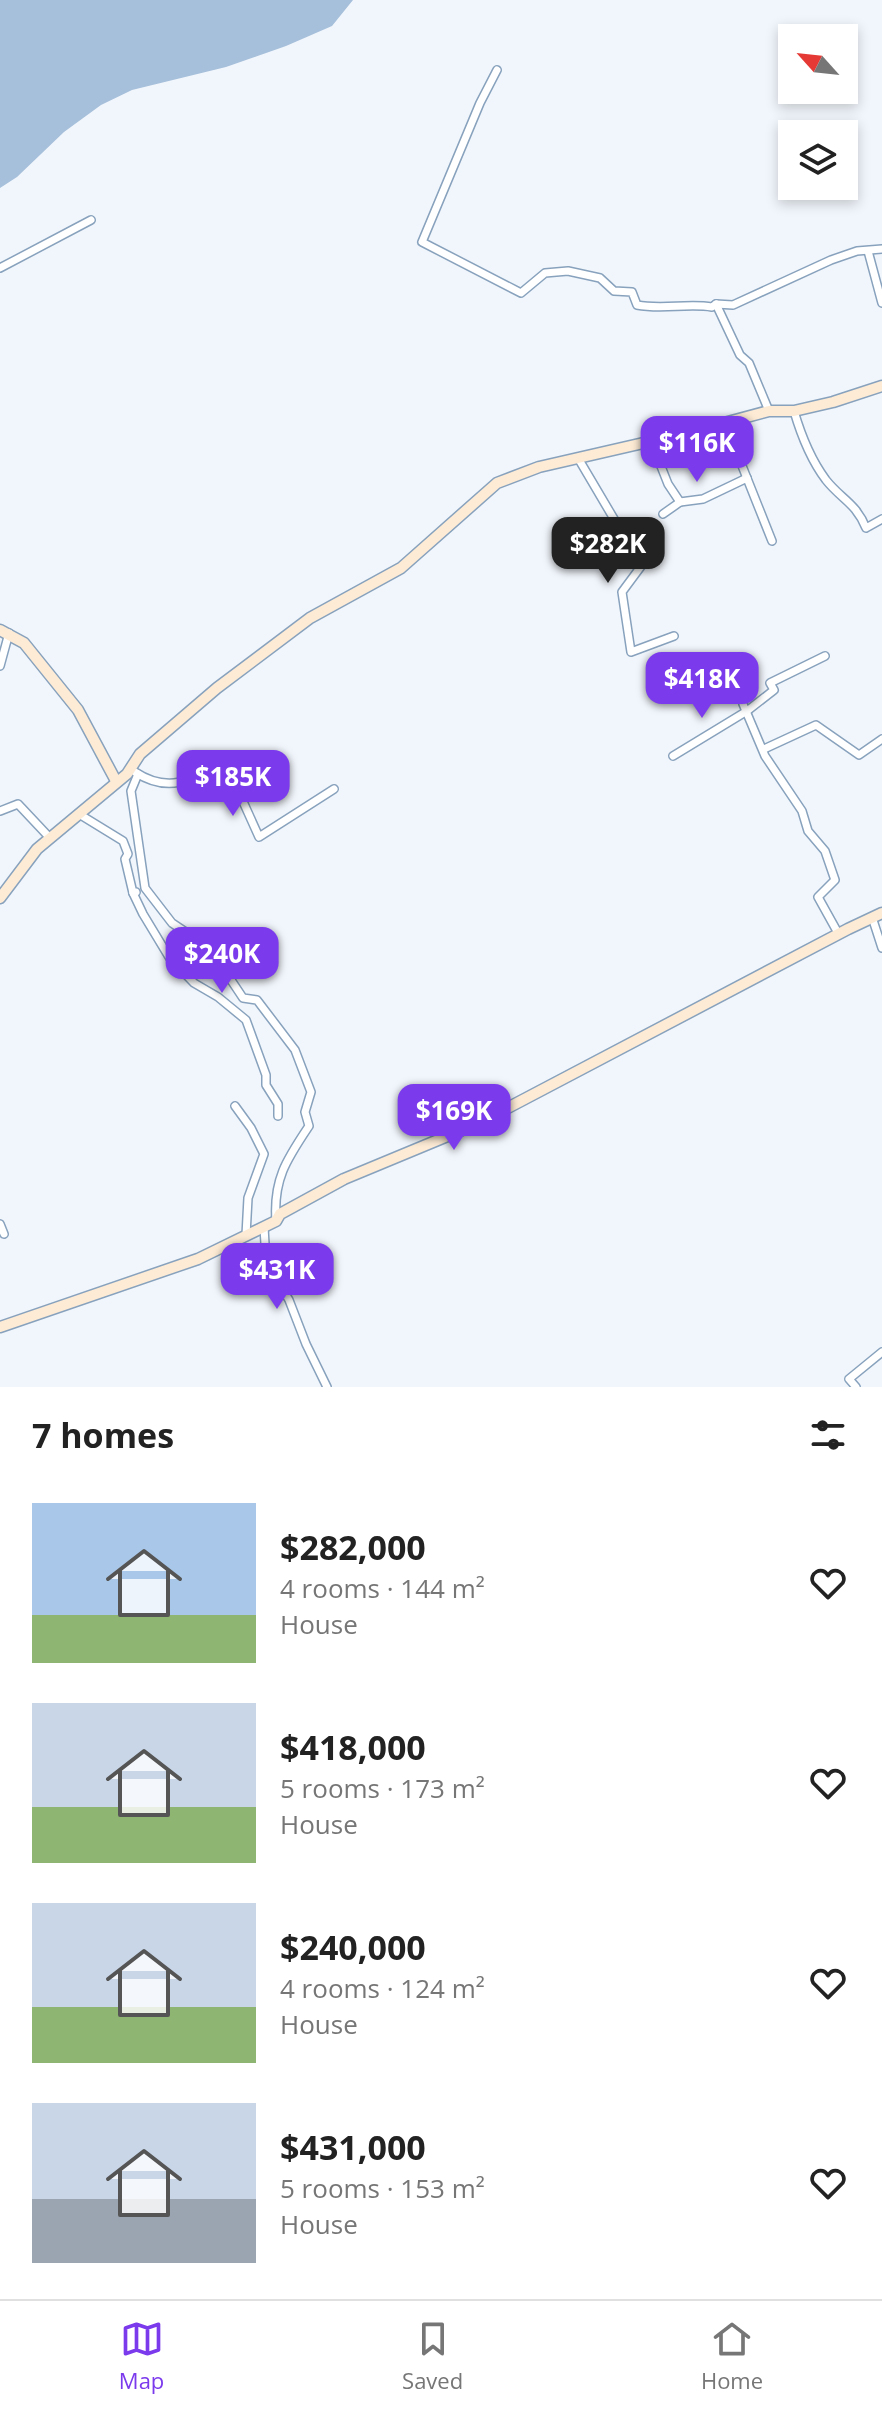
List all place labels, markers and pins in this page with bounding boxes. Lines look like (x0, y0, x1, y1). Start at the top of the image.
pin: $116K (641, 416, 753, 484)
pin: $282K (552, 517, 664, 585)
pin: $418K (646, 652, 758, 720)
pin: $185K (177, 750, 289, 818)
pin: $240K (166, 927, 278, 995)
pin: $169K (398, 1084, 510, 1152)
pin: $431K (221, 1243, 333, 1311)

